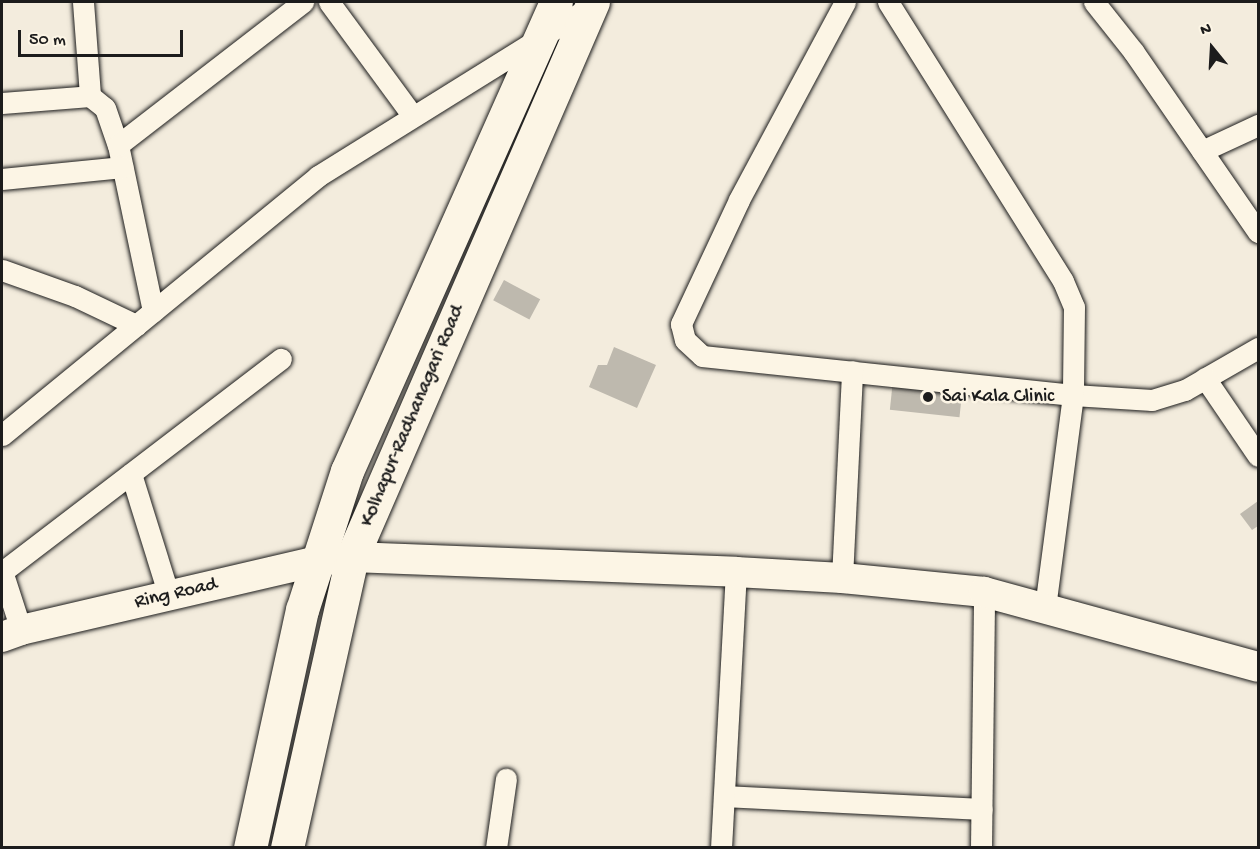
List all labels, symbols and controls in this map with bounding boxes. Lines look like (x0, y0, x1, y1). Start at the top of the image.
scale bar (21, 18, 186, 56)
north arrow (1182, 18, 1242, 78)
text: N (1198, 20, 1214, 41)
text: 50 m (29, 30, 66, 51)
street label: Kolhapur-Radhanagari Road (355, 302, 471, 530)
place label: Sai Kala Clinic (942, 385, 1054, 409)
marker: Sai Kala Clinic (919, 388, 937, 406)
street label: Ring Road (132, 573, 220, 615)

